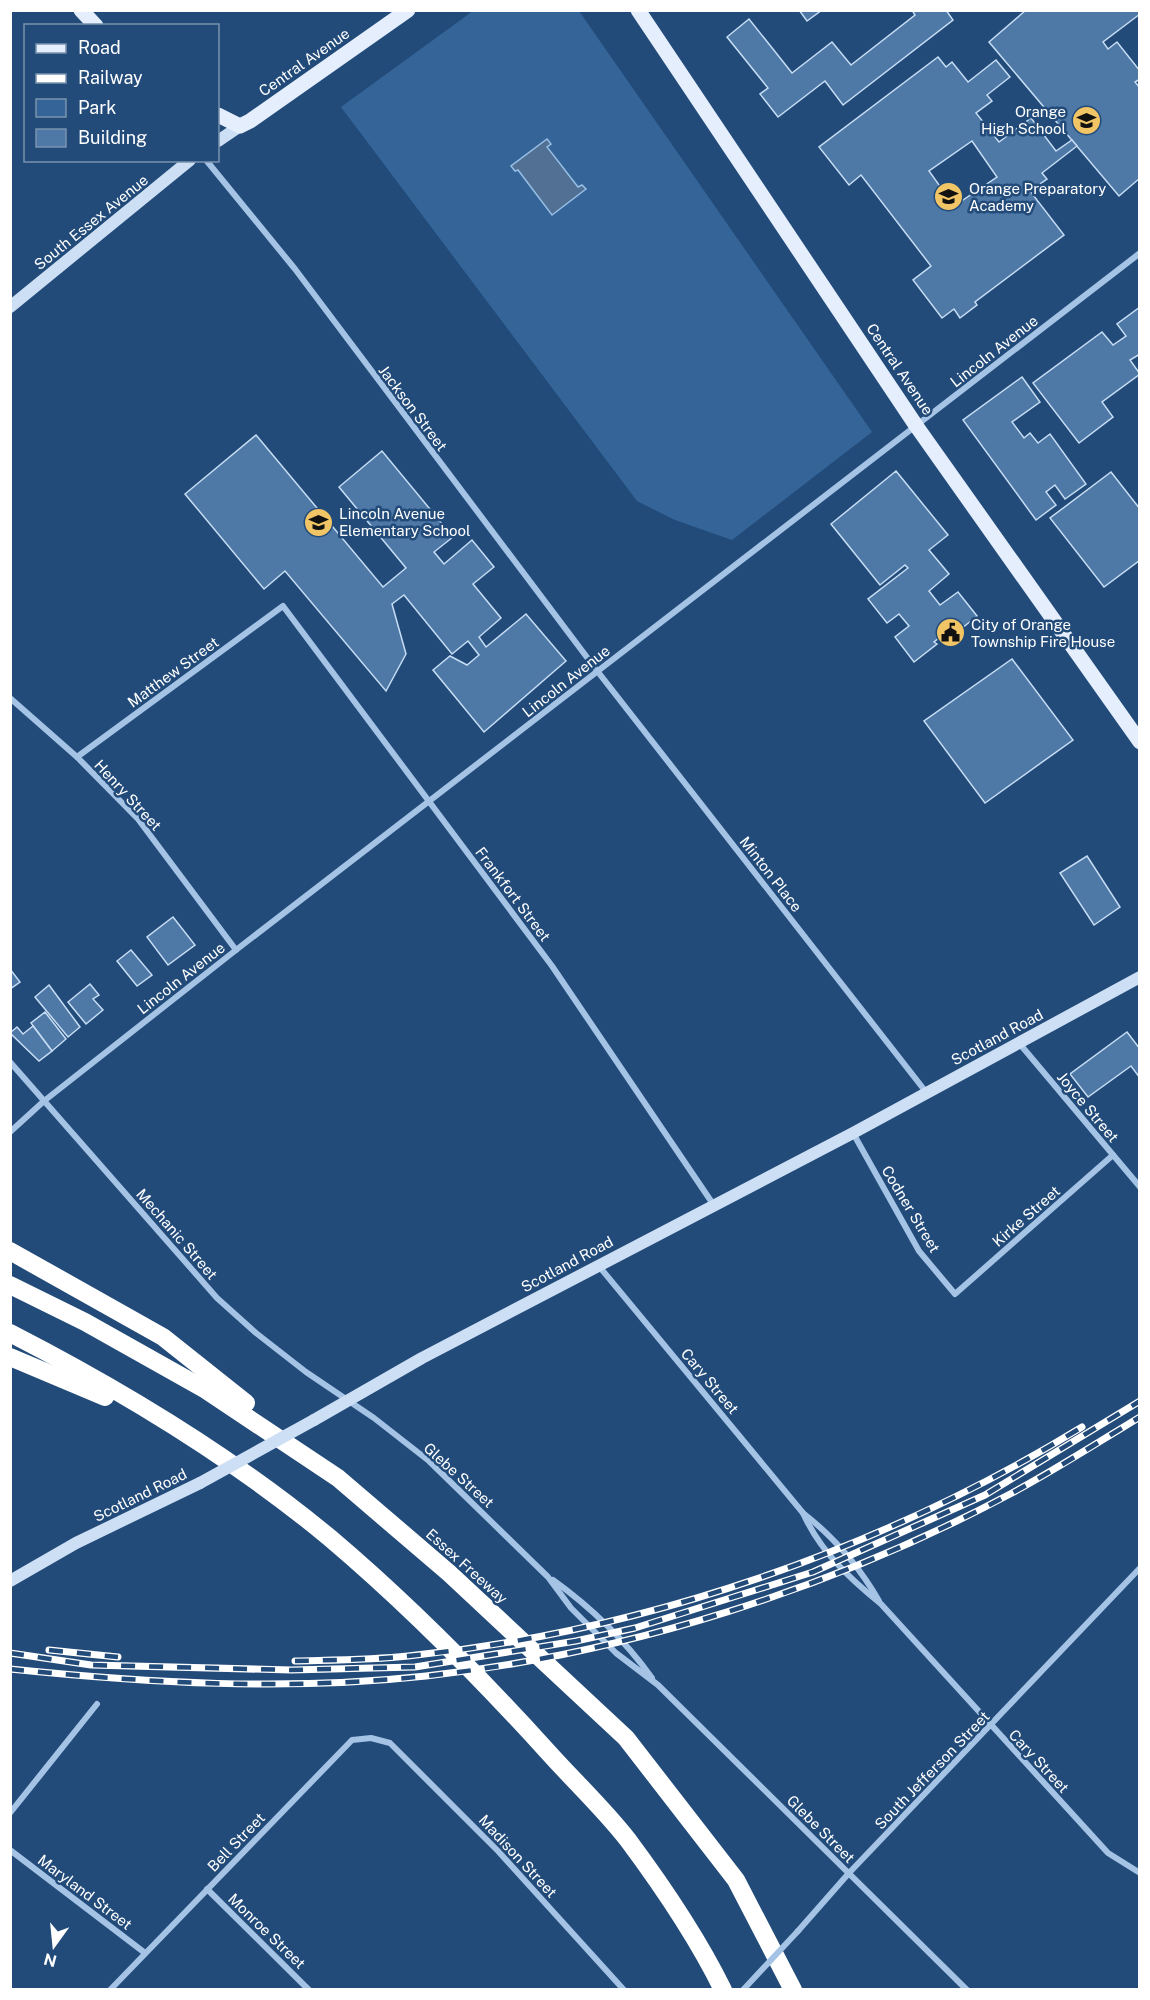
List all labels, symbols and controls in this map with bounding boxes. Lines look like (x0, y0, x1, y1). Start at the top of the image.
legend (24, 24, 219, 162)
street label: Central Avenue (255, 24, 353, 100)
text: Road (78, 37, 121, 58)
text: Railway (78, 67, 143, 88)
text: Park (78, 97, 116, 118)
place label: Orange High School (981, 103, 1066, 137)
school or university icon: Orange High School (1071, 104, 1103, 136)
text: Building (78, 127, 147, 148)
street label: South Essex Avenue (31, 171, 151, 273)
place label: Orange Preparatory Academy (969, 180, 1106, 214)
school or university icon: Orange Preparatory Academy (932, 181, 964, 213)
street label: Lincoln Avenue (947, 312, 1041, 390)
street label: Central Avenue (863, 320, 937, 418)
street label: Jackson Street (375, 362, 451, 454)
place label: Lincoln Avenue Elementary School (339, 505, 471, 539)
school or university icon: Lincoln Avenue Elementary School (302, 506, 334, 538)
place label: City of Orange Township Fire House (971, 616, 1115, 650)
public building icon: City of Orange Township Fire House (934, 617, 966, 649)
street label: Matthew Street (124, 633, 222, 711)
street label: Lincoln Avenue (519, 642, 613, 720)
street label: Henry Street (91, 756, 165, 834)
street label: Minton Place (736, 833, 806, 915)
street label: Frankfort Street (472, 844, 554, 944)
street label: Lincoln Avenue (134, 939, 228, 1017)
street label: Scotland Road (948, 1006, 1046, 1068)
street label: Joyce Street (1054, 1069, 1122, 1146)
street label: Codner Street (878, 1162, 944, 1256)
street label: Kirke Street (989, 1182, 1063, 1250)
street label: Mechanic Street (133, 1185, 221, 1283)
street label: Scotland Road (518, 1233, 616, 1295)
street label: Cary Street (678, 1345, 742, 1417)
street label: Glebe Street (420, 1439, 498, 1511)
street label: Scotland Road (91, 1465, 189, 1525)
street label: Essex Freeway (423, 1525, 511, 1607)
street label: South Jefferson Street (871, 1707, 993, 1832)
street label: Cary Street (1005, 1726, 1073, 1796)
street label: Glebe Street (784, 1792, 858, 1866)
street label: Bell Street (204, 1809, 268, 1875)
street label: Madison Street (475, 1811, 561, 1901)
street label: Maryland Street (35, 1851, 136, 1933)
street label: Monroe Street (225, 1890, 309, 1972)
north arrow (24, 1916, 84, 1976)
text: N (42, 1949, 59, 1971)

